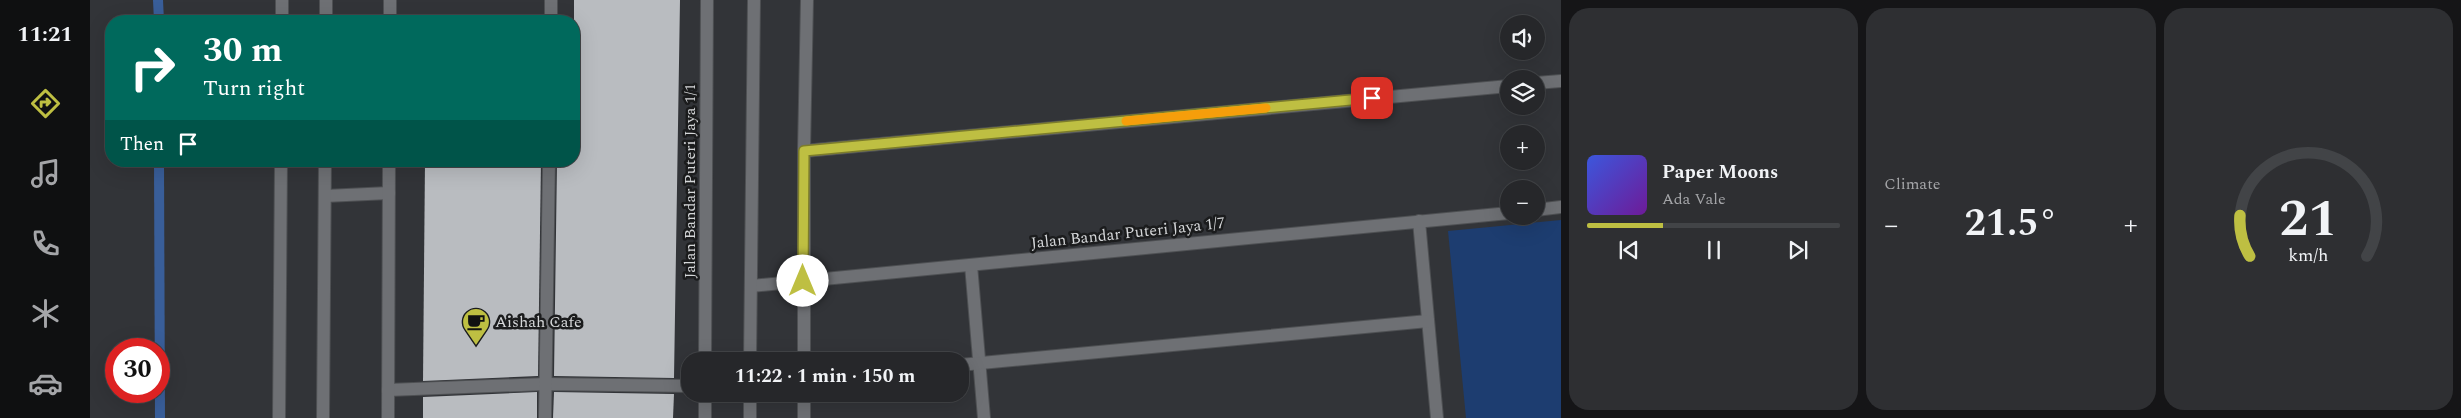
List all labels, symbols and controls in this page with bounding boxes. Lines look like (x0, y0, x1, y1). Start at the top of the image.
map controls (1500, 15, 1545, 225)
button: sound (1500, 15, 1545, 60)
text: 11:21 (17, 18, 73, 51)
text: 30 m (203, 24, 283, 77)
icon: right (120, 35, 185, 100)
button: layers (1500, 70, 1545, 115)
text: Turn right (203, 72, 305, 105)
pin (1351, 77, 1393, 119)
street label: Jalan Bandar Puteri Jaya 1/1 (678, 83, 702, 279)
icon: arrive (1358, 84, 1386, 112)
icon: directions (28, 86, 63, 121)
button: + (1500, 125, 1545, 170)
text: Then (120, 130, 164, 159)
icon: arrive (174, 130, 202, 158)
icon: music (28, 156, 63, 191)
text: Paper Moons (1662, 158, 1778, 187)
text: Climate (1884, 172, 1941, 196)
button: − (1500, 180, 1545, 225)
text: 21 (2279, 180, 2338, 259)
text: Ada Vale (1662, 187, 1726, 211)
text: 21.5° (1964, 195, 2058, 253)
text: − (1884, 204, 1898, 247)
text: + (2124, 204, 2138, 247)
street label: Jalan Bandar Puteri Jaya 1/7 (1030, 211, 1226, 255)
icon: phone (28, 226, 63, 261)
icon: previous (1615, 236, 1643, 264)
icon: pause (1700, 236, 1728, 264)
icon: next (1784, 236, 1812, 264)
text: km/h (2288, 242, 2328, 269)
position arrow (776, 254, 828, 306)
icon: climate (28, 296, 63, 331)
cafe icon: Aishah Cafe (461, 307, 491, 346)
place label: Aishah Cafe (495, 310, 582, 334)
speed limit sign: 30 (105, 338, 170, 403)
text: 11:22 · 1 min · 150 m (735, 362, 915, 391)
icon: car (28, 366, 63, 401)

